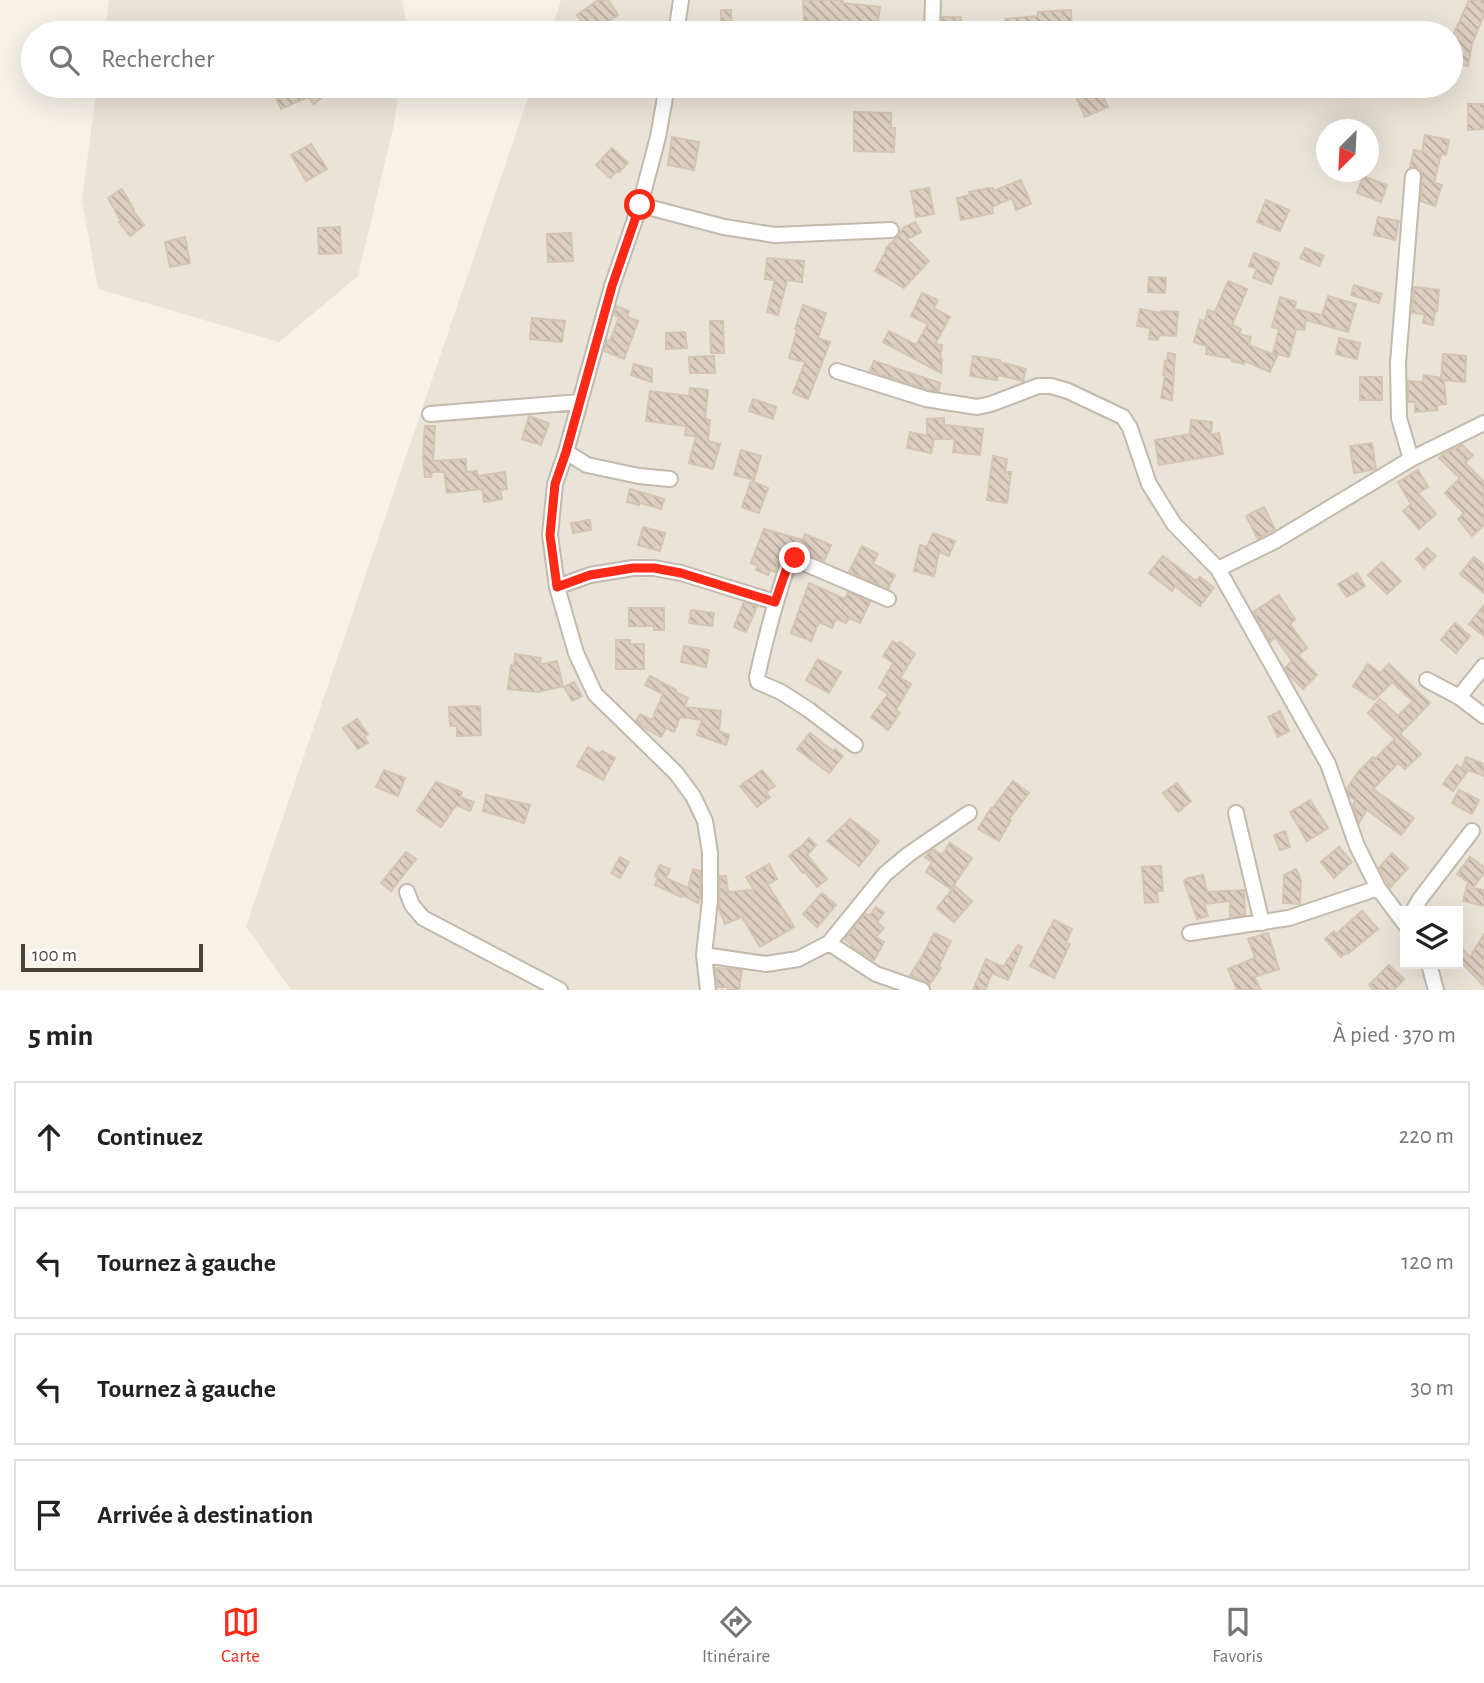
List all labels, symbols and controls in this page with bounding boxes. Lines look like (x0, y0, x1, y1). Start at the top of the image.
search box (21, 21, 1463, 98)
icon: search (45, 41, 83, 79)
text: Rechercher (101, 46, 214, 72)
north arrow (1316, 119, 1379, 182)
route start (624, 189, 655, 220)
route end (779, 542, 810, 573)
map controls (1400, 906, 1463, 969)
button: layers (1400, 906, 1463, 969)
scale bar (21, 941, 203, 973)
text: 100 m (32, 946, 77, 965)
text: 5 min (28, 1021, 93, 1051)
text: À pied · 370 m (1333, 1024, 1456, 1047)
icon: ahead (30, 1118, 68, 1156)
text: Continuez (97, 1124, 203, 1150)
text: 220 m (1399, 1125, 1454, 1148)
icon: left (30, 1244, 68, 1282)
text: Tournez à gauche (97, 1250, 276, 1276)
text: 120 m (1401, 1251, 1454, 1274)
icon: left (30, 1370, 68, 1408)
text: Tournez à gauche (97, 1376, 276, 1402)
text: 30 m (1410, 1377, 1454, 1400)
icon: arrive (30, 1496, 68, 1534)
text: Arrivée à destination (97, 1502, 313, 1528)
tab: Carte (221, 1603, 260, 1668)
tab: Itinéraire (702, 1603, 770, 1668)
tab: Favoris (1212, 1603, 1263, 1668)

